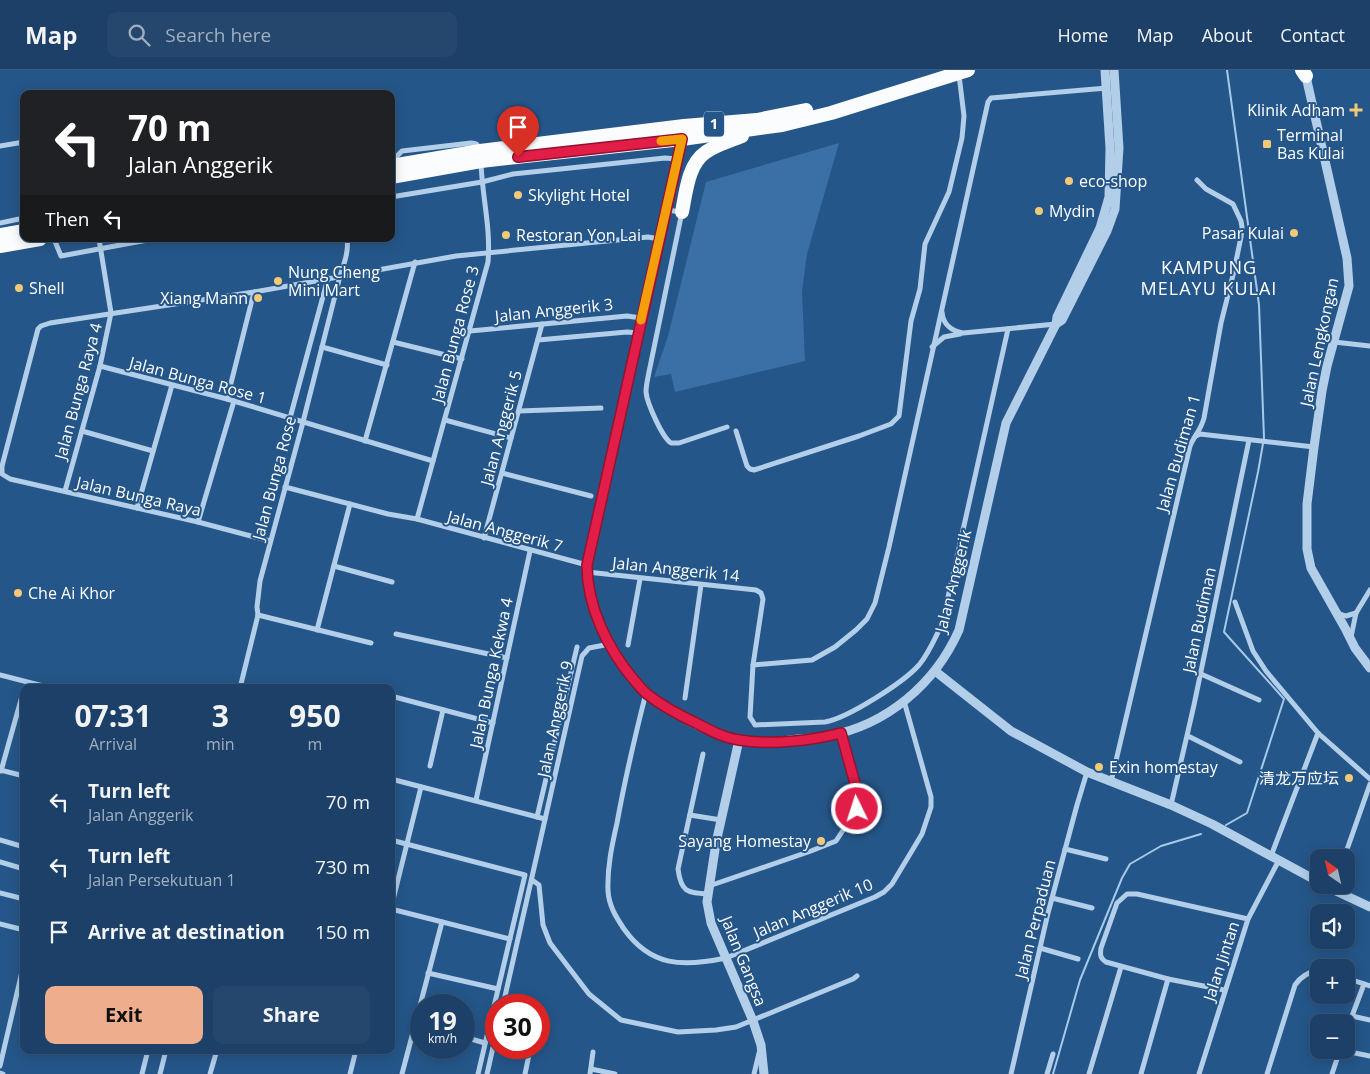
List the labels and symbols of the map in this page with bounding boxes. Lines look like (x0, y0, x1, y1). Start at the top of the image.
place label: Klinik Adham (1247, 99, 1345, 121)
marker: Klinik Adham (1349, 103, 1363, 117)
pin (497, 106, 539, 157)
road number: 1 (704, 112, 724, 136)
place label: Terminal Bas Kulai (1277, 124, 1345, 164)
marker: Terminal Bas Kulai (1261, 138, 1273, 150)
place label: eco-shop (1079, 170, 1147, 192)
marker: eco-shop (1063, 175, 1075, 187)
place label: Skylight Hotel (528, 184, 630, 206)
marker: Skylight Hotel (512, 189, 524, 201)
place label: Mydin (1049, 200, 1095, 222)
marker: Mydin (1033, 205, 1045, 217)
place label: Pasar Kulai (1202, 222, 1284, 244)
place label: Restoran Yon Lai (516, 224, 641, 246)
marker: Pasar Kulai (1288, 227, 1300, 239)
marker: Restoran Yon Lai (500, 229, 512, 241)
district label: KAMPUNG MELAYU KULAI (1141, 255, 1277, 300)
place label: Nung Cheng Mini Mart (288, 261, 380, 301)
street label: Jalan Bunga Rose 3 (426, 263, 484, 407)
marker: Nung Cheng Mini Mart (272, 275, 284, 287)
street label: Jalan Lengkongan (1294, 276, 1343, 410)
place label: Shell (29, 277, 65, 299)
marker: Shell (13, 282, 25, 294)
place label: Xiang Mann (160, 287, 248, 309)
marker: Xiang Mann (252, 292, 264, 304)
street label: Jalan Anggerik 3 (492, 293, 614, 327)
street label: Jalan Bunga Raya 4 (49, 320, 107, 464)
street label: Jalan Bunga Rose 1 (125, 351, 269, 409)
street label: Jalan Anggerik 5 (474, 368, 527, 490)
street label: Jalan Budiman 1 (1150, 392, 1205, 516)
street label: Jalan Bunga Rose (246, 413, 301, 545)
street label: Jalan Bunga Raya (72, 470, 204, 521)
street label: Jalan Anggerik 7 (443, 504, 565, 557)
street label: Jalan Anggerik (929, 527, 977, 637)
street label: Jalan Anggerik 14 (609, 551, 741, 587)
street label: Jalan Budiman (1177, 565, 1221, 677)
place label: Che Ai Khor (28, 582, 116, 604)
marker: Che Ai Khor (12, 587, 24, 599)
street label: Jalan Bunga Kekwa 4 (464, 596, 518, 752)
street label: Jalan Anggerik 9 (531, 659, 578, 781)
place label: Exin homestay (1109, 756, 1219, 778)
marker: Exin homestay (1093, 761, 1105, 773)
place label: 清龙万应坛 (1259, 767, 1339, 789)
marker: 清龙万应坛 (1343, 772, 1355, 784)
position arrow (830, 782, 882, 834)
place label: Sayang Homestay (678, 830, 812, 852)
marker: Sayang Homestay (815, 835, 827, 847)
north arrow (1310, 849, 1355, 894)
street label: Jalan Perpaduan (1009, 857, 1060, 983)
street label: Jalan Anggerik 10 (748, 873, 876, 944)
street label: Jalan Gangsa (715, 911, 772, 1009)
street label: Jalan Jintan (1197, 918, 1244, 1006)
speed limit sign: 30 (485, 994, 550, 1059)

